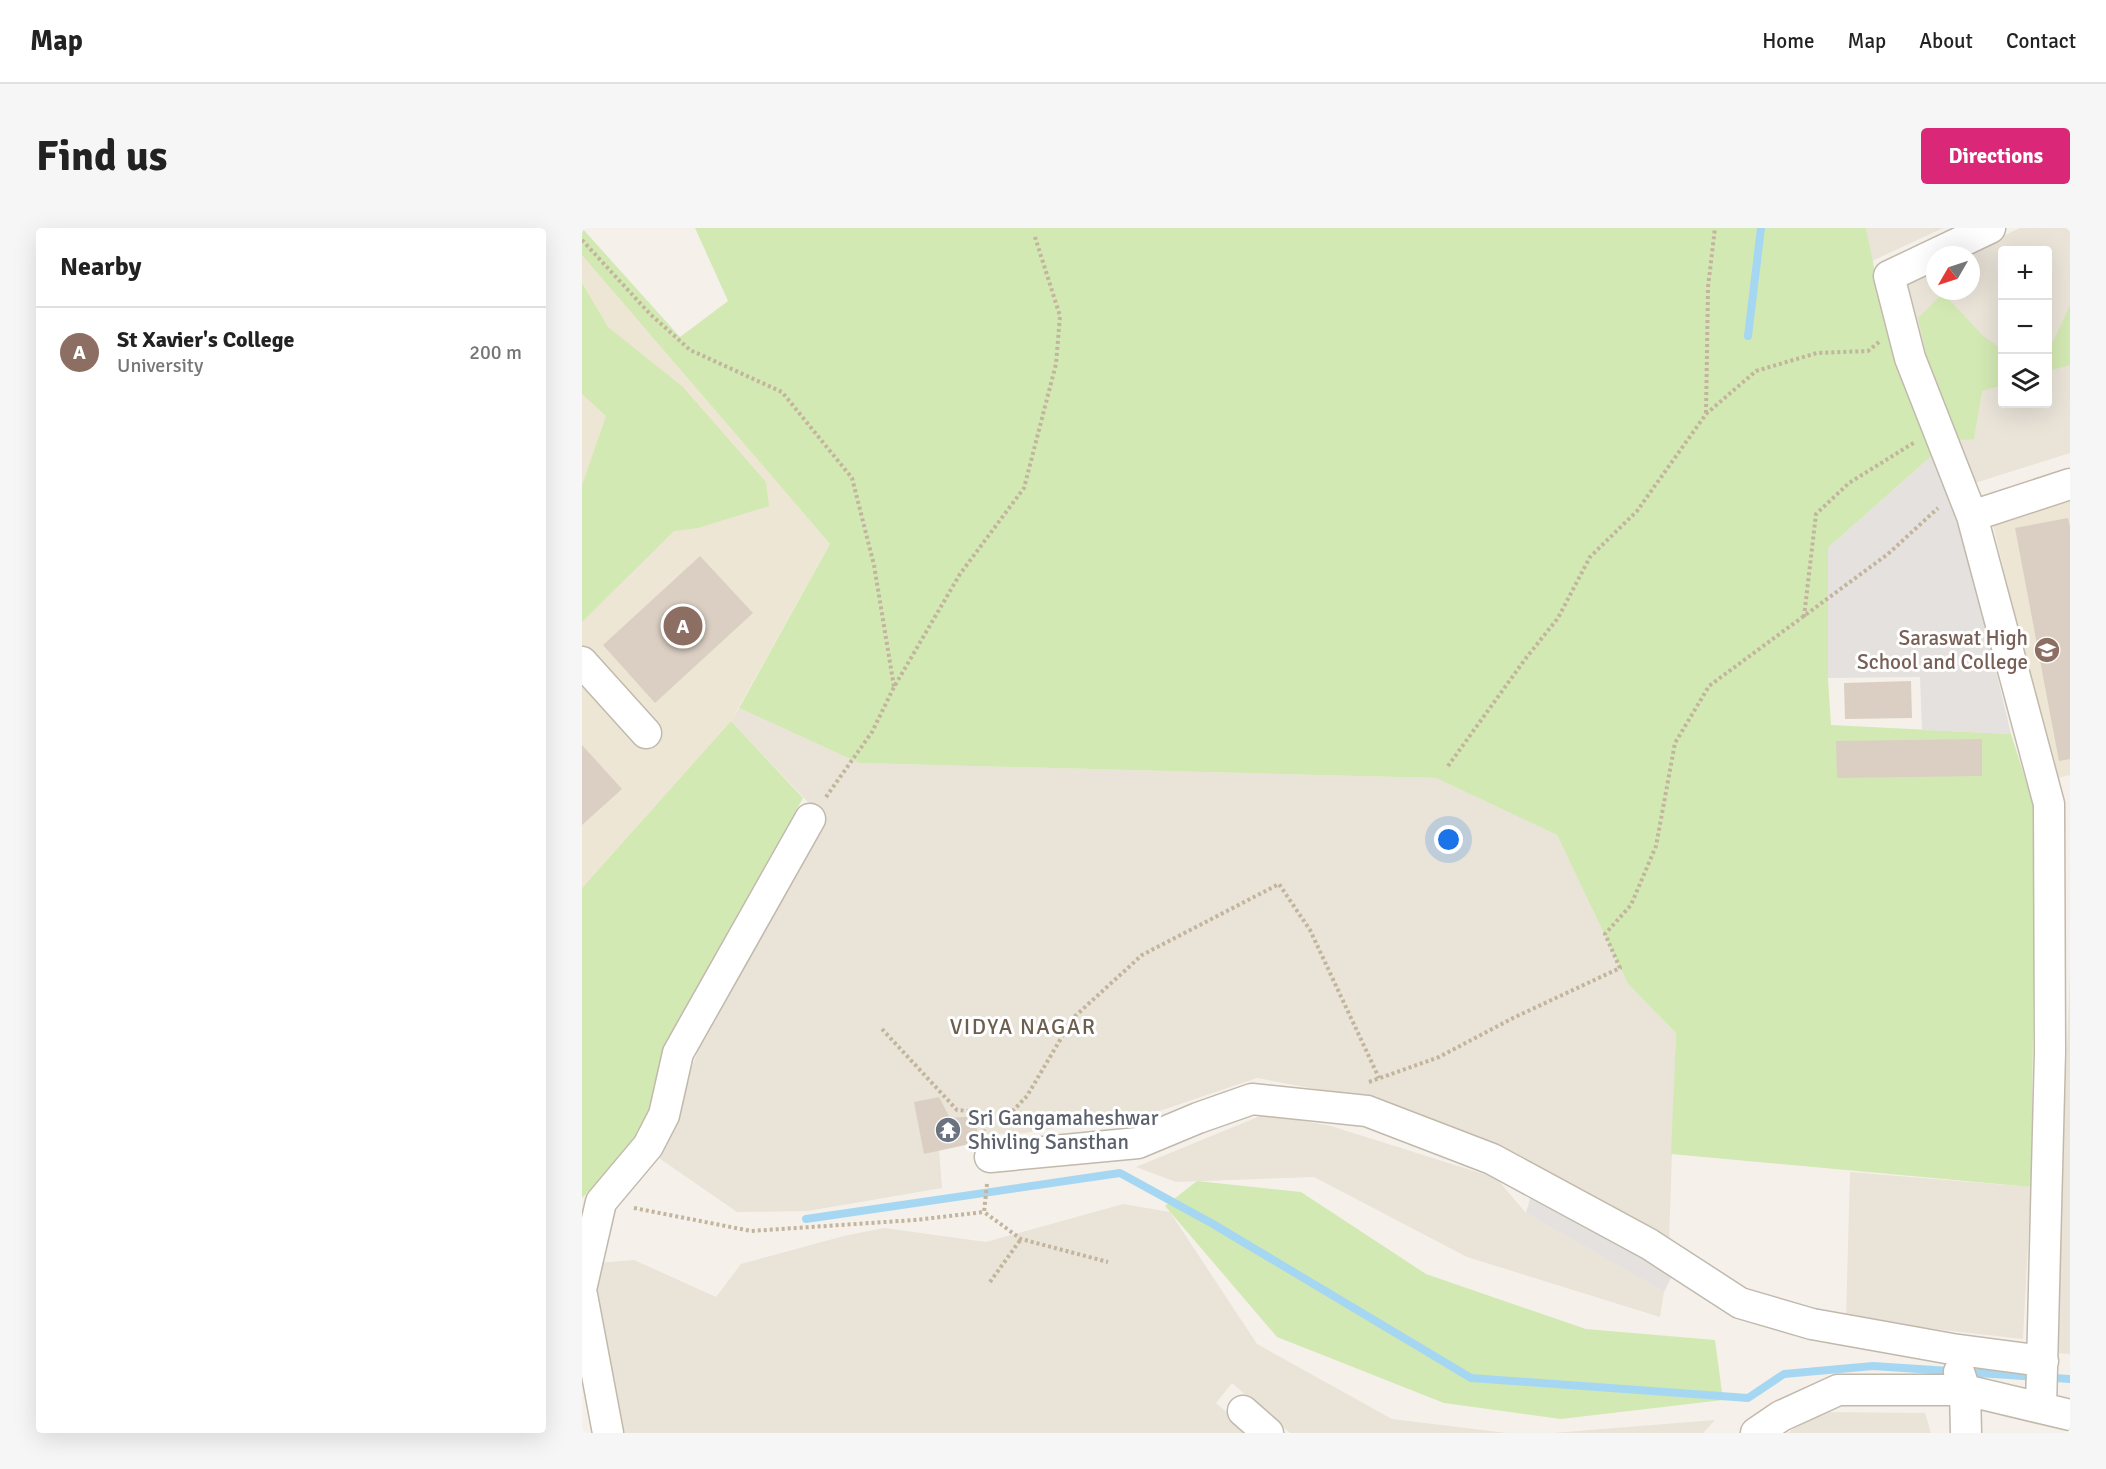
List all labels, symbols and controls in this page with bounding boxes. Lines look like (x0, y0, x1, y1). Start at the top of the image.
text: Map (30, 24, 83, 58)
text: Home (1762, 28, 1815, 54)
text: Map (1848, 28, 1886, 54)
text: About (1919, 28, 1973, 54)
text: Contact (2006, 28, 2076, 54)
button: Directions (1921, 128, 2070, 184)
text: Find us (36, 131, 167, 182)
north arrow (1926, 246, 1980, 300)
map controls (1998, 246, 2052, 408)
button: + (1998, 246, 2052, 300)
text: Nearby (60, 251, 141, 283)
button: − (1998, 300, 2052, 354)
text: St Xavier's College (117, 326, 294, 353)
text: A (73, 340, 86, 365)
text: 200 m (469, 340, 522, 365)
text: University (117, 353, 203, 378)
button: layers (1998, 354, 2052, 408)
pin: A (664, 604, 702, 648)
place label: Saraswat High School and College (1857, 625, 2028, 675)
school or university icon: Saraswat High School and College (2032, 635, 2062, 665)
your location (1434, 825, 1463, 854)
district label: VIDYA NAGAR (950, 1013, 1096, 1040)
place label: Sri Gangamaheshwar Shivling Sansthan (968, 1105, 1159, 1155)
temple icon: Sri Gangamaheshwar Shivling Sansthan (933, 1115, 963, 1145)

